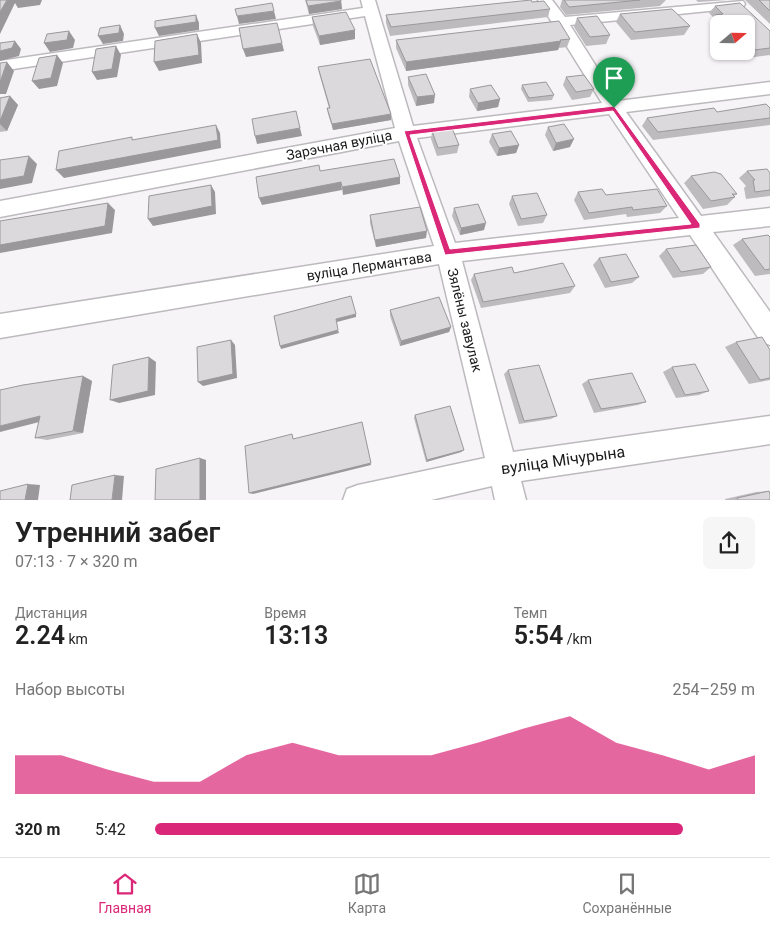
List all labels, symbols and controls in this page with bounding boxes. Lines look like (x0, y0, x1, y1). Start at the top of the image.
north arrow (710, 15, 755, 60)
map controls (710, 15, 755, 60)
pin (593, 57, 635, 108)
icon: arrive (600, 64, 628, 92)
street label: Зарэчная вуліца (285, 127, 393, 163)
street label: вуліца Лермантава (305, 248, 433, 284)
street label: Зялёны завулак (444, 267, 486, 374)
street label: вуліца Мічурына (500, 442, 626, 478)
text: Утренний забег (15, 516, 220, 549)
button: share (703, 517, 755, 569)
text: 07:13 · 7 × 320 m (15, 552, 137, 571)
text: Дистанция (15, 605, 87, 621)
text: Время (264, 605, 306, 621)
text: Темп (514, 605, 547, 621)
text: 2.24 (15, 621, 65, 650)
text: 13:13 (264, 621, 328, 650)
text: 5:54 (514, 621, 563, 650)
text: km (65, 631, 88, 647)
text: /km (563, 631, 592, 647)
text: Набор высоты (15, 680, 125, 699)
text: 254–259 m (673, 680, 755, 699)
text: 320 m (15, 820, 60, 839)
text: 5:42 (95, 820, 126, 839)
tab: Главная (98, 870, 151, 916)
tab: Карта (348, 870, 386, 916)
tab: Сохранённые (582, 870, 672, 916)

